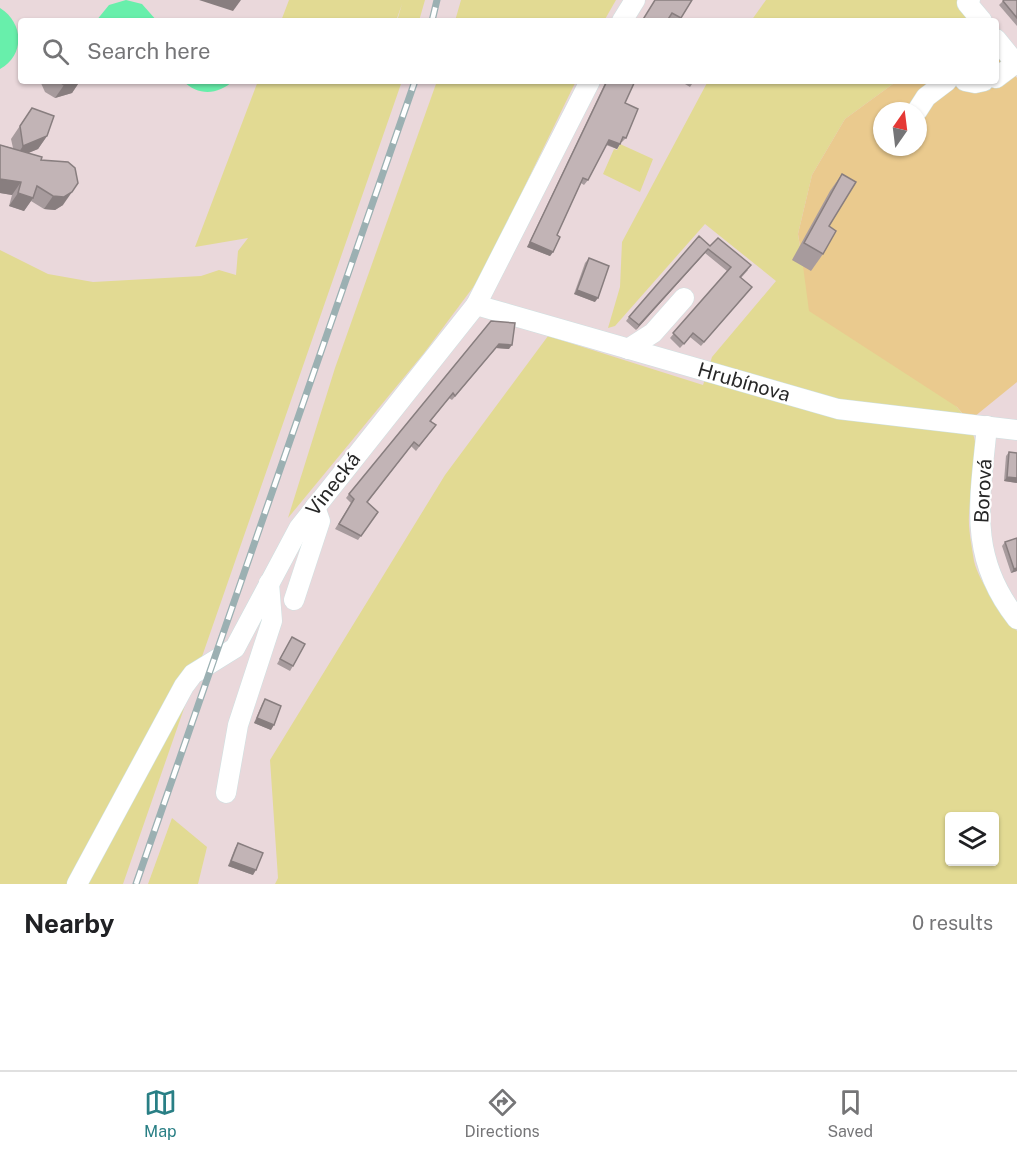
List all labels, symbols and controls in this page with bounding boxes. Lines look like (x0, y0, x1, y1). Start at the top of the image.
search box (18, 18, 999, 84)
icon: search (39, 35, 72, 68)
text: Search here (87, 38, 211, 64)
north arrow (873, 102, 927, 156)
street label: Hrubínova (695, 357, 793, 407)
street label: Vinecká (301, 447, 365, 521)
street label: Borová (969, 458, 997, 524)
map controls (945, 812, 999, 866)
button: layers (945, 812, 999, 866)
text: Nearby (24, 908, 114, 939)
text: 0 results (912, 911, 993, 935)
tab: Map (144, 1086, 177, 1141)
tab: Directions (465, 1086, 540, 1141)
tab: Saved (827, 1086, 873, 1141)

